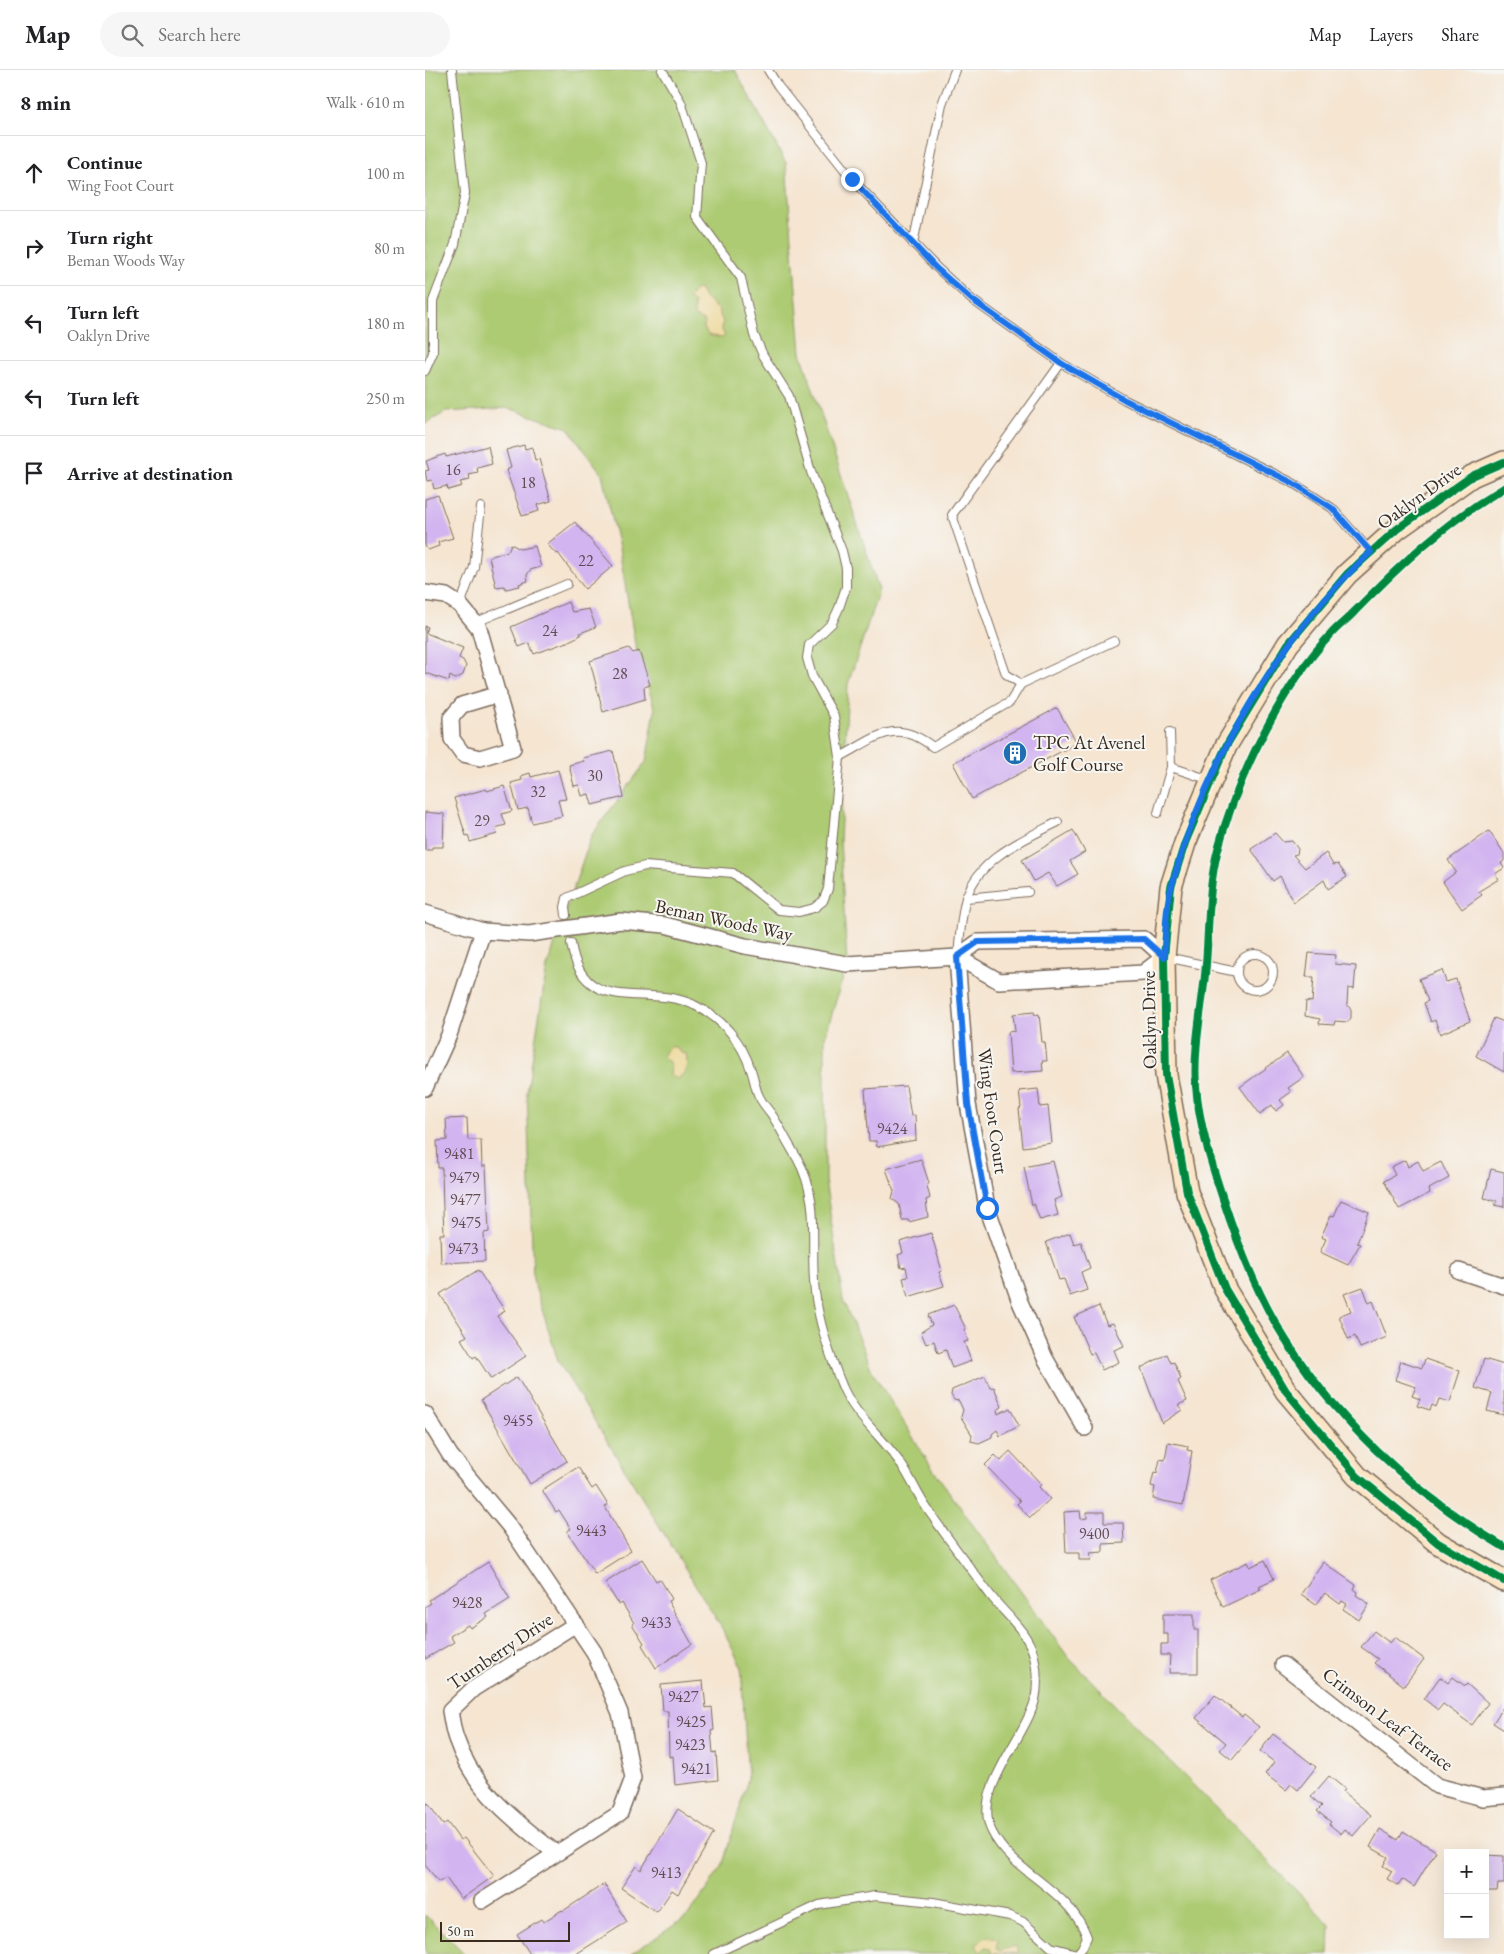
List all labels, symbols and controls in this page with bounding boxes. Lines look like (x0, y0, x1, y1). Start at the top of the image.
search box (100, 12, 450, 57)
text: Map (25, 19, 70, 50)
icon: search (118, 21, 146, 49)
text: Search here (158, 22, 241, 47)
text: Map (1309, 23, 1341, 46)
text: Layers (1369, 23, 1413, 46)
text: Share (1441, 23, 1479, 46)
text: 8 min (20, 89, 71, 116)
text: Walk · 610 m (326, 92, 405, 113)
text: Continue (67, 150, 142, 175)
icon: ahead (20, 159, 48, 187)
text: 100 m (366, 163, 405, 184)
route end (841, 168, 864, 191)
text: Wing Foot Court (67, 175, 174, 196)
text: Turn right (67, 225, 153, 250)
icon: right (20, 234, 48, 262)
text: 80 m (374, 238, 405, 259)
text: Beman Woods Way (67, 250, 185, 271)
text: Turn left (67, 300, 139, 325)
icon: left (20, 309, 48, 337)
text: 180 m (366, 313, 405, 334)
text: Oaklyn Drive (67, 325, 150, 346)
icon: left (20, 384, 48, 412)
text: Turn left (67, 386, 139, 411)
text: 250 m (366, 388, 405, 409)
street label: Oaklyn Drive (1372, 457, 1466, 535)
icon: arrive (20, 459, 48, 487)
house number: 16 (445, 459, 461, 480)
text: Arrive at destination (67, 461, 233, 486)
house number: 18 (520, 472, 536, 493)
house number: 22 (578, 550, 594, 571)
house number: 24 (542, 620, 558, 641)
house number: 28 (612, 663, 628, 684)
place label: TPC At Avenel Golf Course (1033, 730, 1146, 777)
building icon: TPC At Avenel Golf Course (1002, 740, 1028, 766)
house number: 30 (587, 765, 603, 786)
house number: 32 (530, 781, 546, 802)
house number: 29 (474, 810, 490, 831)
street label: Beman Woods Way (653, 893, 796, 947)
street label: Oaklyn Drive (1136, 971, 1162, 1069)
street label: Wing Foot Court (972, 1047, 1014, 1176)
house number: 9424 (877, 1118, 908, 1139)
house number: 9481 (444, 1143, 474, 1164)
house number: 9479 (449, 1167, 480, 1188)
house number: 9477 (450, 1189, 481, 1210)
route start (976, 1197, 999, 1220)
house number: 9475 (451, 1212, 481, 1233)
house number: 9473 (448, 1238, 479, 1259)
house number: 9455 (503, 1410, 533, 1431)
house number: 9443 (576, 1520, 607, 1541)
house number: 9400 (1079, 1523, 1110, 1544)
house number: 9428 (452, 1592, 483, 1613)
street label: Turnberry Drive (443, 1607, 557, 1695)
house number: 9433 (641, 1612, 672, 1633)
street label: Crimson Leaf Terrace (1317, 1662, 1459, 1776)
house number: 9427 (668, 1686, 699, 1707)
house number: 9425 (676, 1711, 706, 1732)
house number: 9423 (675, 1734, 706, 1755)
house number: 9421 (681, 1758, 711, 1779)
map controls (1444, 1849, 1489, 1939)
button: + (1444, 1849, 1489, 1894)
house number: 9413 (651, 1862, 682, 1883)
button: − (1444, 1894, 1489, 1939)
scale bar (440, 1919, 570, 1942)
text: 50 m (447, 1922, 474, 1940)

